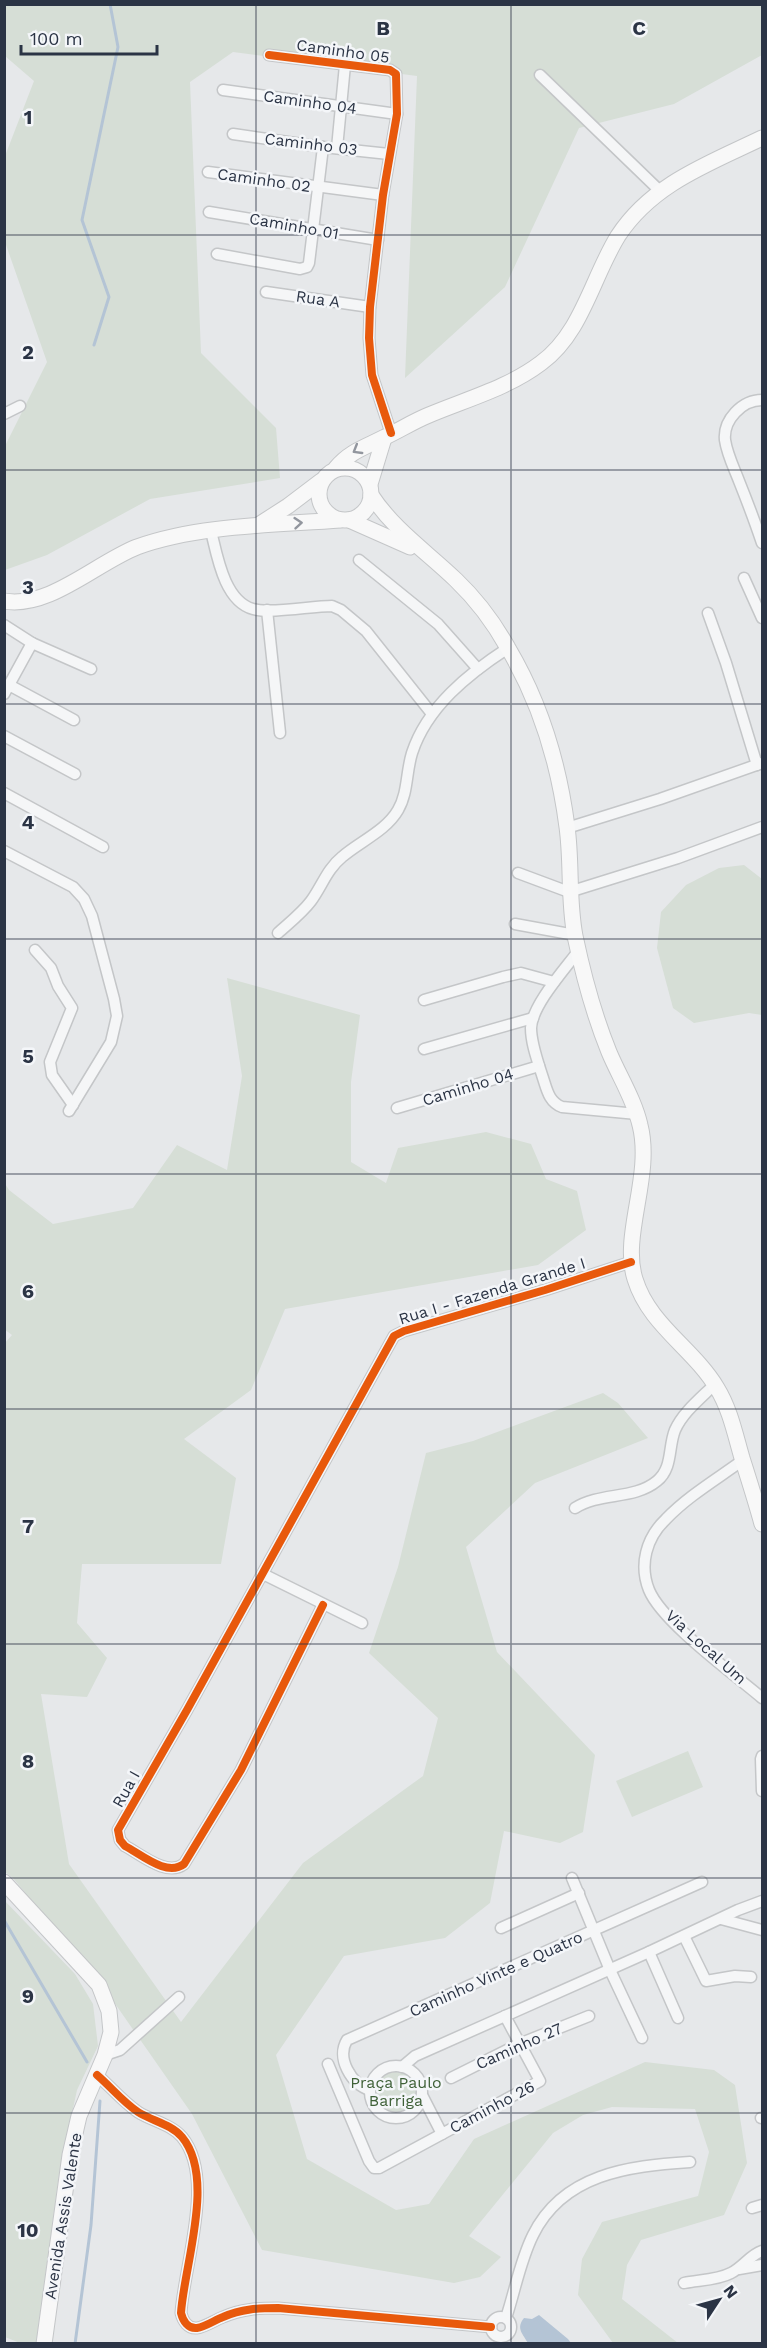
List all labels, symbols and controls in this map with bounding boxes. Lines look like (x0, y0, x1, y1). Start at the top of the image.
text: B (376, 16, 390, 40)
text: C (632, 16, 646, 40)
scale bar (21, 18, 158, 56)
text: 100 m (30, 28, 83, 49)
street label: Caminho 05 (295, 35, 391, 67)
street label: Caminho 04 (262, 86, 358, 118)
text: 1 (24, 105, 32, 129)
street label: Caminho 03 (264, 129, 358, 159)
street label: Caminho 02 (216, 164, 312, 196)
street label: Caminho 01 (248, 209, 340, 243)
street label: Rua A (295, 287, 342, 312)
text: 2 (22, 340, 34, 364)
one-way arrow (353, 442, 364, 453)
one-way arrow (293, 517, 302, 530)
text: 3 (22, 575, 34, 599)
text: 4 (22, 810, 35, 834)
text: 5 (22, 1044, 34, 1068)
street label: Caminho 04 (420, 1064, 516, 1110)
street label: Rua I - Fazenda Grande I (396, 1254, 588, 1328)
text: 6 (22, 1279, 34, 1303)
text: 7 (22, 1514, 34, 1538)
street label: Via Local Um (662, 1606, 750, 1688)
text: 8 (22, 1749, 34, 1773)
street label: Rua I (108, 1767, 144, 1811)
street label: Caminho Vinte e Quatro (406, 1927, 586, 2021)
text: 9 (22, 1984, 34, 2008)
street label: Caminho 27 (473, 2019, 565, 2073)
park label: Praça Paulo Barriga (350, 2073, 442, 2110)
street label: Caminho 26 (446, 2077, 538, 2137)
street label: Avenida Assis Valente (40, 2131, 86, 2301)
text: 10 (17, 2218, 39, 2242)
north arrow (689, 2270, 749, 2330)
text: N (720, 2281, 742, 2302)

